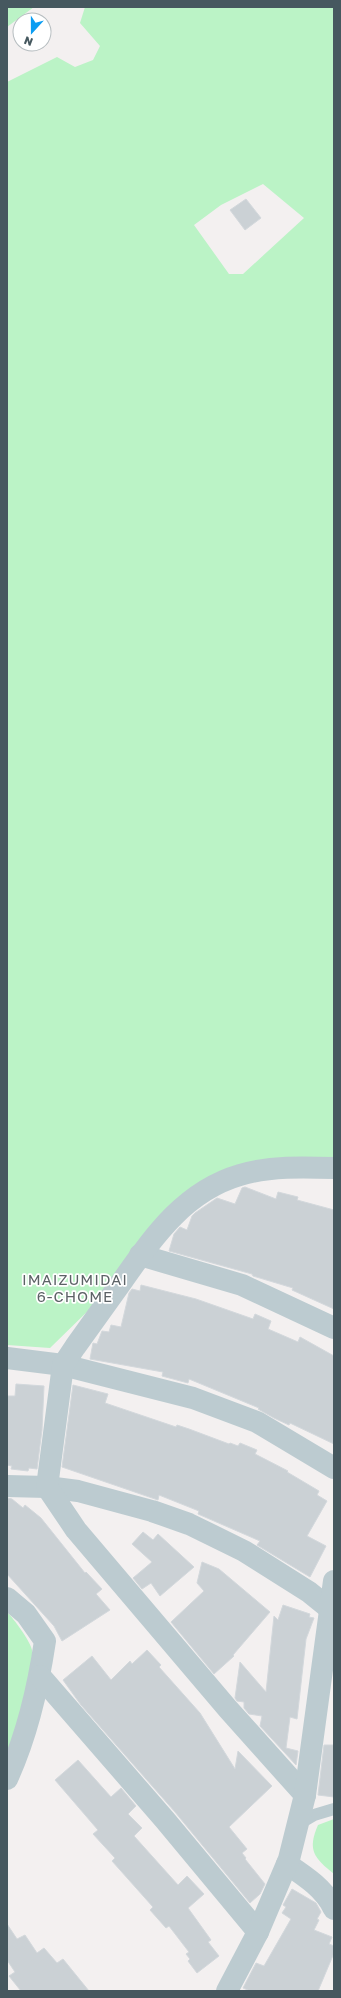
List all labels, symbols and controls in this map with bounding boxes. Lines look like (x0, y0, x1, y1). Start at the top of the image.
north arrow (12, 12, 52, 52)
text: N (22, 34, 34, 49)
district label: IMAIZUMIDAI 6-CHOME (22, 1270, 128, 1305)

